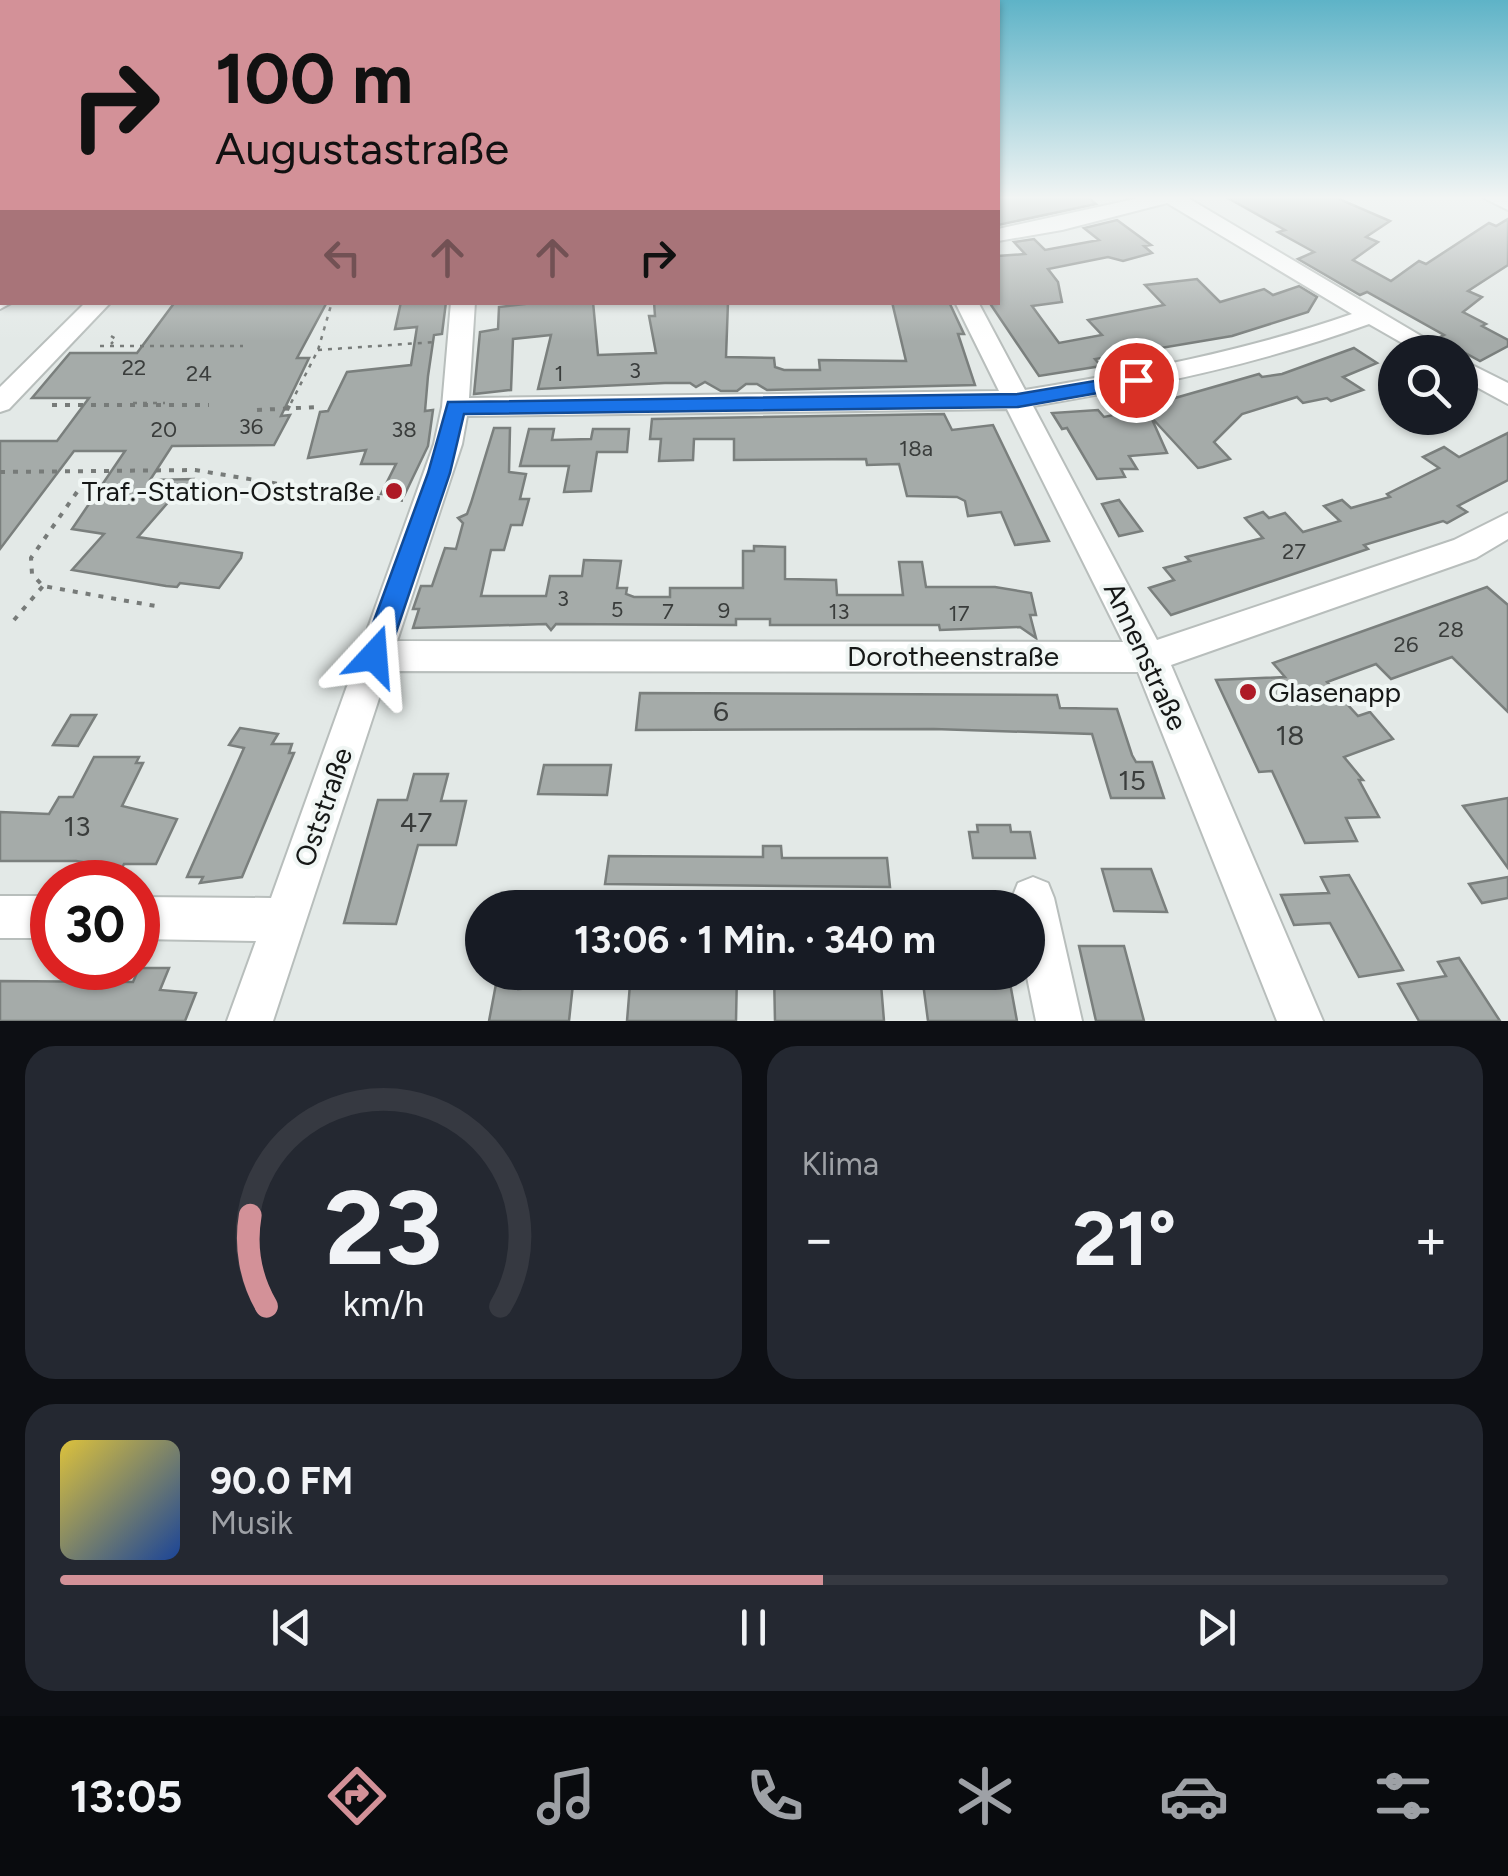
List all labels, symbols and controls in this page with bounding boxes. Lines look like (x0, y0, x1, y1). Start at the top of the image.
text: 100 m (215, 36, 413, 121)
icon: right (50, 40, 180, 170)
text: Augustastraße (215, 121, 509, 175)
icon: left (315, 230, 370, 285)
icon: ahead (420, 230, 475, 285)
icon: ahead (525, 230, 580, 285)
icon: right (630, 230, 685, 285)
map controls (1378, 335, 1478, 435)
button: search (1378, 335, 1478, 435)
pin (1094, 338, 1179, 423)
icon: arrive (1109, 353, 1164, 408)
house number: 22 (122, 354, 146, 381)
house number: 3 (629, 357, 641, 384)
house number: 24 (186, 360, 212, 387)
house number: 1 (554, 360, 564, 387)
house number: 36 (239, 413, 263, 440)
house number: 20 (151, 416, 177, 443)
house number: 38 (391, 416, 417, 443)
house number: 18a (899, 435, 933, 462)
place label: Traf.-Station-Oststraße (82, 474, 374, 508)
marker: Traf.-Station-Oststraße (383, 480, 405, 502)
house number: 27 (1282, 538, 1306, 565)
street label: Annenstraße (1097, 577, 1195, 735)
house number: 3 (557, 585, 569, 612)
house number: 5 (611, 596, 623, 623)
house number: 9 (718, 597, 730, 624)
house number: 7 (662, 598, 674, 625)
house number: 13 (828, 598, 850, 625)
house number: 17 (949, 600, 970, 627)
position arrow (322, 604, 426, 708)
house number: 28 (1438, 616, 1464, 643)
house number: 26 (1394, 631, 1418, 658)
street label: Dorotheenstraße (847, 639, 1059, 673)
place label: Glasenapp (1268, 675, 1401, 709)
marker: Glasenapp (1237, 681, 1259, 703)
house number: 6 (713, 694, 729, 728)
house number: 18 (1276, 718, 1304, 752)
street label: Oststraße (287, 743, 359, 871)
house number: 15 (1118, 763, 1146, 797)
house number: 47 (400, 805, 432, 839)
house number: 13 (64, 809, 90, 843)
speed limit sign: 30 (30, 860, 160, 990)
text: 13:06 · 1 Min. · 340 m (574, 917, 936, 963)
text: Klima (802, 1145, 879, 1183)
text: 23 (324, 1165, 442, 1290)
text: 21° (1073, 1194, 1176, 1284)
text: − (802, 1206, 836, 1272)
text: + (1414, 1206, 1448, 1272)
text: km/h (342, 1282, 424, 1325)
text: 90.0 FM (210, 1458, 353, 1504)
text: Musik (210, 1504, 293, 1542)
icon: previous (264, 1600, 319, 1655)
icon: pause (726, 1600, 781, 1655)
icon: next (1189, 1600, 1244, 1655)
icon: directions (322, 1761, 392, 1831)
icon: music (531, 1761, 601, 1831)
icon: phone (740, 1761, 810, 1831)
icon: climate (950, 1761, 1020, 1831)
icon: car (1159, 1761, 1229, 1831)
icon: filters (1368, 1761, 1438, 1831)
text: 13:05 (70, 1769, 183, 1823)

